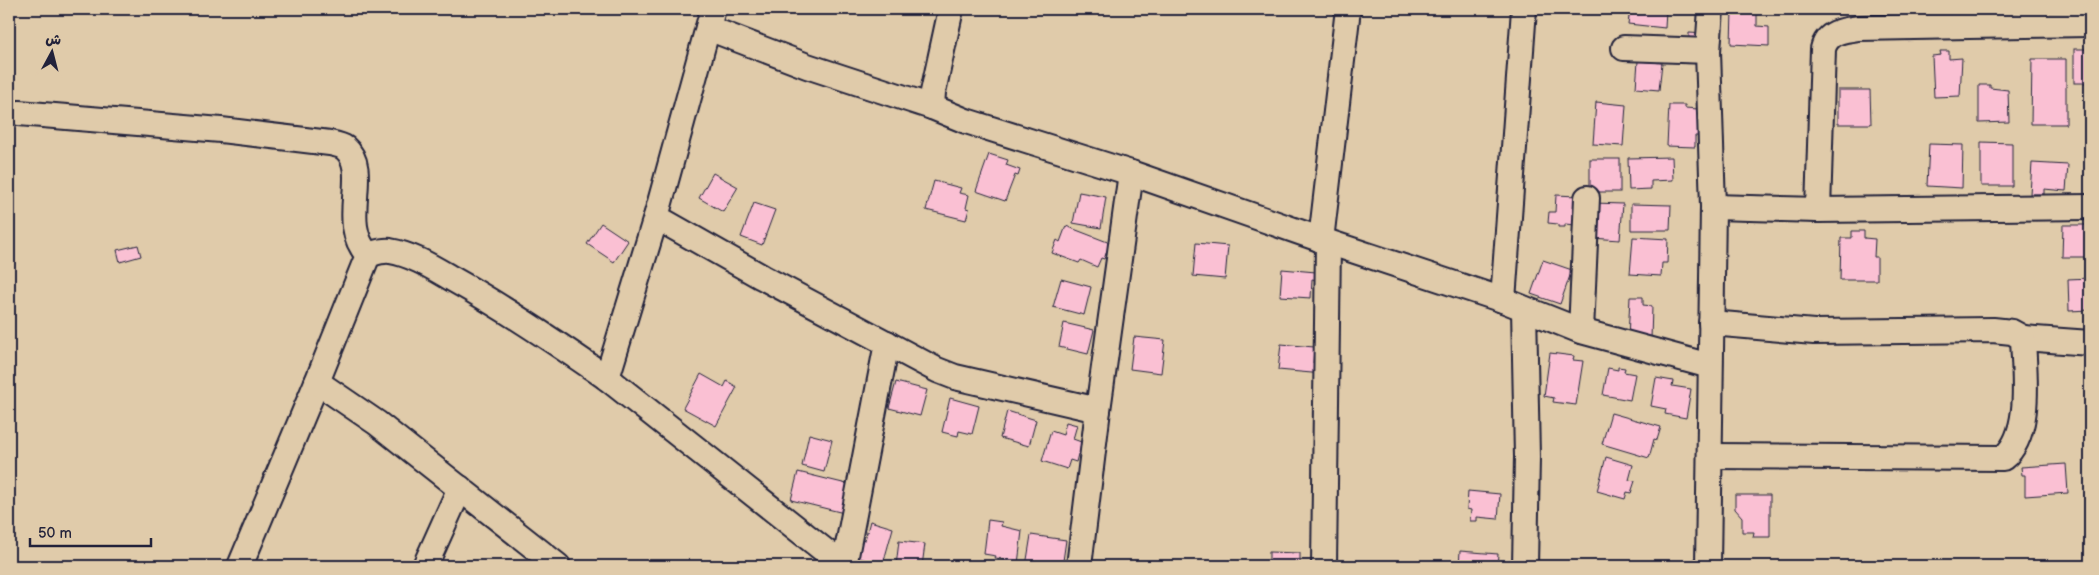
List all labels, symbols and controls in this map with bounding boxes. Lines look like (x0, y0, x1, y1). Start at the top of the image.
north arrow (28, 28, 78, 78)
text: ش (45, 30, 62, 49)
scale bar (30, 515, 151, 547)
text: 50 m (38, 524, 72, 543)

